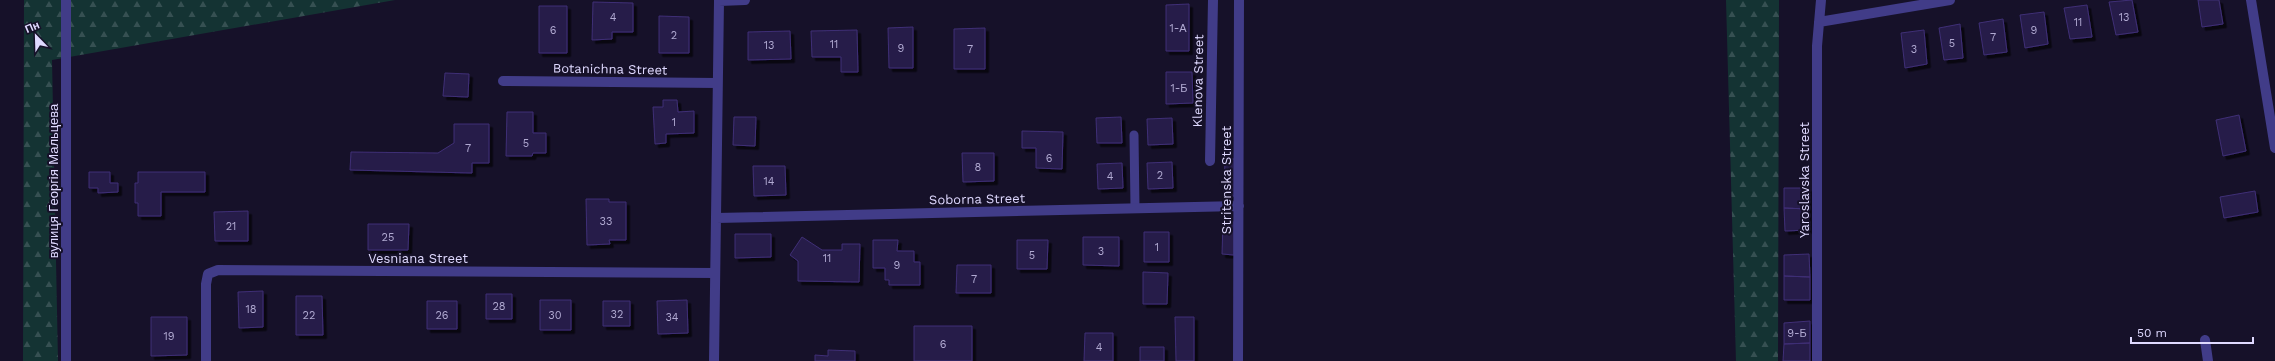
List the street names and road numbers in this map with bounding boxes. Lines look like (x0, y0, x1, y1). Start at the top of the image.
street label: Klenova Street (1190, 34, 1206, 128)
street label: Botanichna Street (553, 61, 668, 78)
street label: вулиця Георгія Мальцева (46, 103, 61, 258)
street label: Yaroslavska Street (1797, 122, 1812, 238)
street label: Stritenska Street (1219, 125, 1234, 234)
street label: Soborna Street (929, 191, 1026, 207)
street label: Vesniana Street (368, 251, 468, 266)

